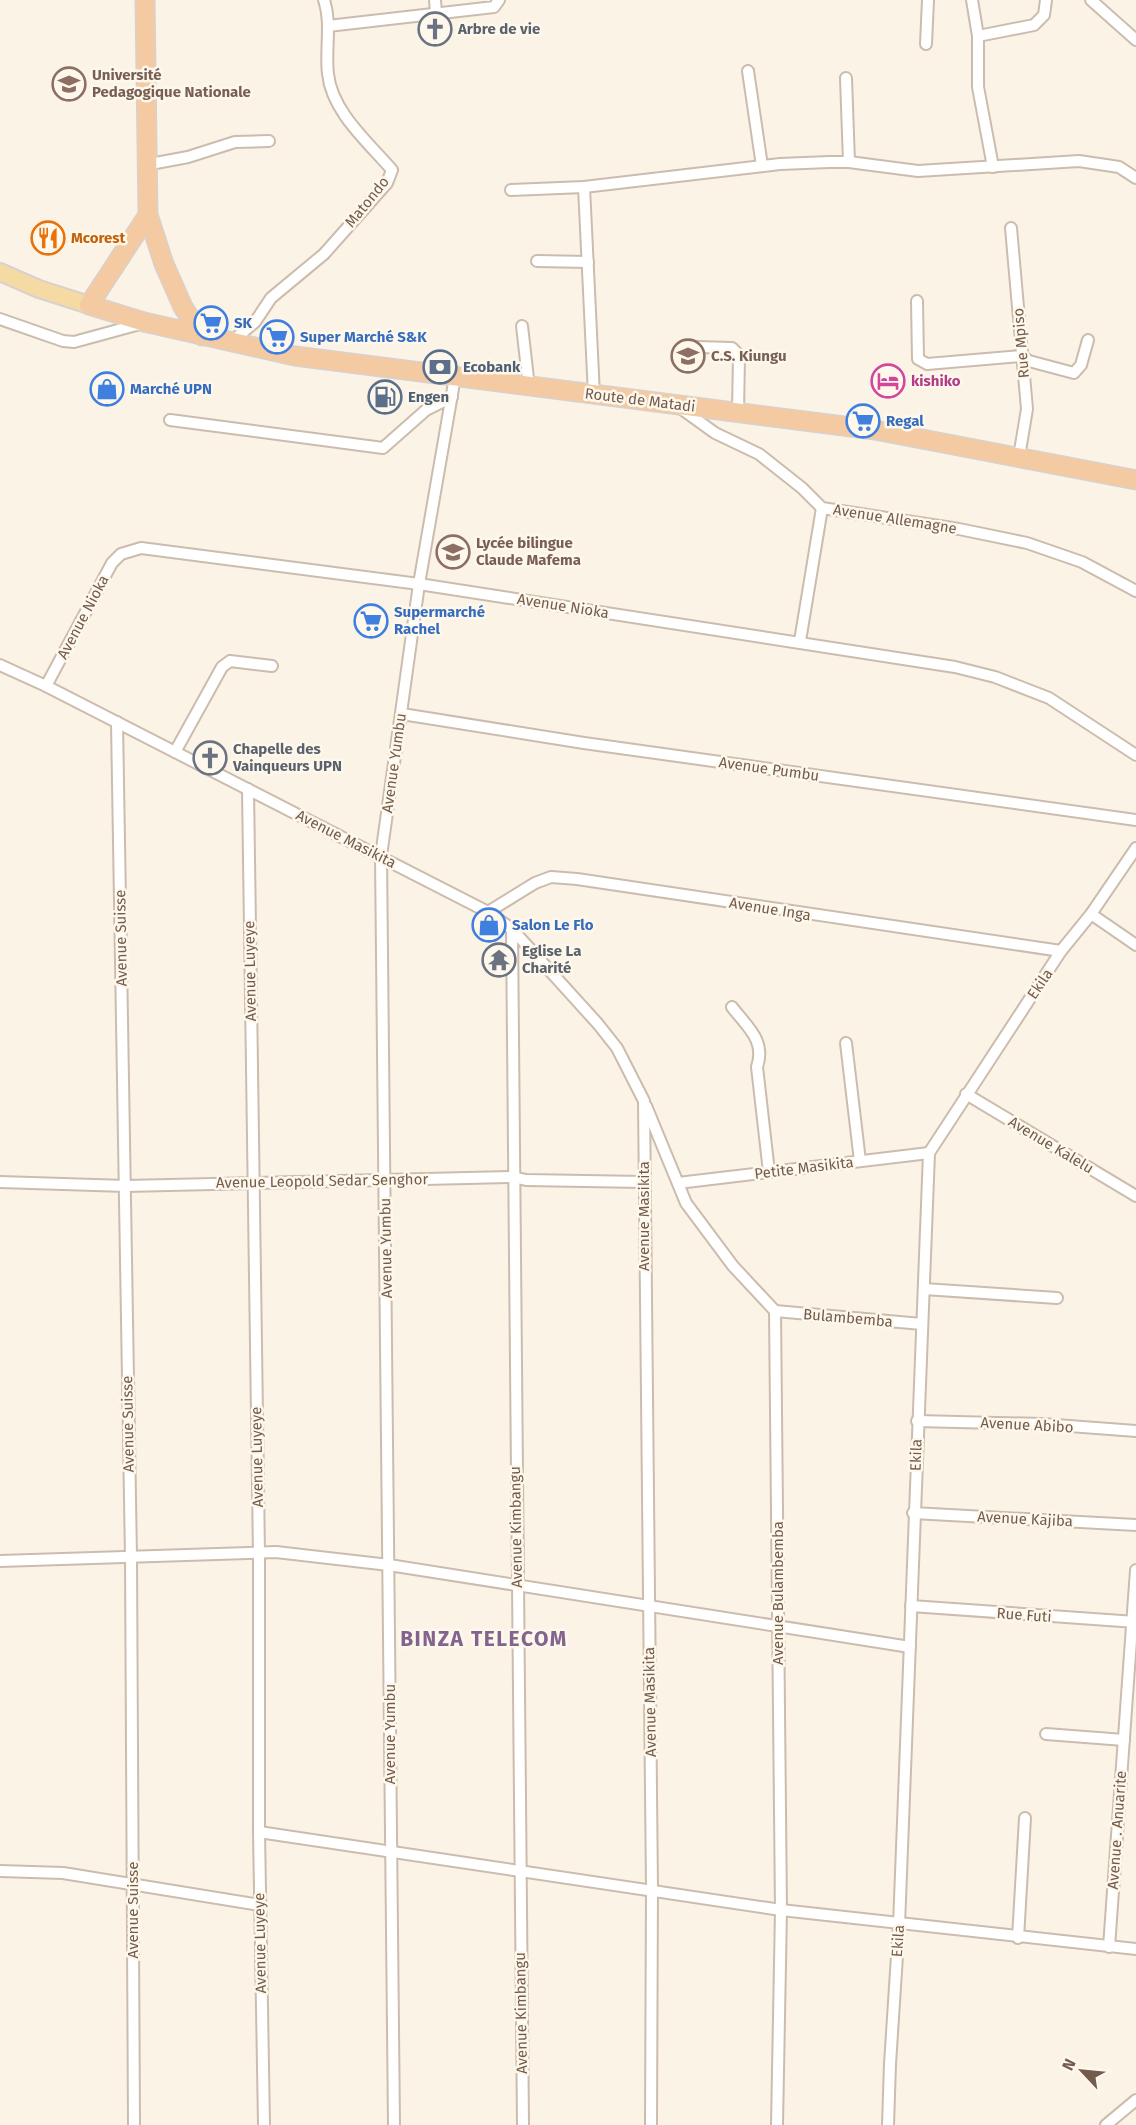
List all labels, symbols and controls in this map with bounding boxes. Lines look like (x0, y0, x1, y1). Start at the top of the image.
church icon: Arbre de vie (417, 11, 453, 47)
place label: Arbre de vie (457, 20, 540, 38)
school or university icon: Université Pedagogique Nationale (51, 66, 87, 102)
place label: Université Pedagogique Nationale (92, 66, 251, 101)
street label: Matondo (341, 173, 393, 231)
restaurant icon: Mcorest (30, 220, 66, 256)
place label: Mcorest (71, 229, 126, 247)
supermarket icon: SK (193, 305, 229, 341)
street label: Rue Mpiso (1009, 307, 1033, 379)
place label: SK (234, 314, 253, 332)
supermarket icon: Super Marché S&K (259, 319, 295, 355)
place label: Super Marché S&K (300, 328, 427, 346)
school or university icon: C.S. Kiungu (670, 338, 706, 374)
place label: C.S. Kiungu (711, 347, 787, 365)
bank icon: Ecobank (422, 349, 458, 385)
place label: Ecobank (463, 358, 521, 376)
hotel icon: kishiko (870, 363, 906, 399)
shop icon: Marché UPN (89, 371, 125, 407)
place label: kishiko (911, 372, 961, 390)
fuel station icon: Engen (367, 379, 403, 415)
place label: Marché UPN (130, 380, 212, 398)
street label: Route de Matadi (584, 384, 696, 416)
place label: Engen (408, 388, 449, 406)
supermarket icon: Regal (845, 403, 881, 439)
place label: Regal (886, 412, 924, 430)
street label: Avenue Allemagne (832, 500, 958, 538)
school or university icon: Lycée bilingue Claude Mafema (435, 534, 471, 570)
place label: Lycée bilingue Claude Mafema (476, 534, 581, 569)
street label: Avenue Nioka (53, 572, 113, 662)
street label: Avenue Nioka (516, 590, 610, 622)
supermarket icon: Supermarché Rachel (353, 603, 389, 639)
place label: Supermarché Rachel (394, 603, 485, 638)
street label: Avenue Yumbu (378, 712, 410, 814)
church icon: Chapelle des Vainqueurs UPN (192, 740, 228, 776)
place label: Chapelle des Vainqueurs UPN (232, 740, 342, 775)
street label: Avenue Pumbu (718, 753, 820, 785)
street label: Avenue Masikita (293, 806, 399, 872)
street label: Avenue Suisse (111, 889, 131, 987)
street label: Avenue Inga (728, 894, 812, 924)
shop icon: Salon Le Flo (471, 907, 507, 943)
place label: Salon Le Flo (512, 916, 594, 934)
street label: Avenue Luyeye (240, 921, 260, 1021)
temple icon: Eglise La Charité (481, 942, 517, 978)
place label: Eglise La Charité (522, 942, 581, 977)
street label: Ekila (1023, 966, 1057, 1002)
street label: Avenue Kalelu (1005, 1113, 1097, 1177)
street label: Petite Masikita (753, 1153, 855, 1183)
street label: Avenue Masikita (635, 1161, 653, 1271)
street label: Avenue Leopold Sedar Senghor (216, 1170, 428, 1192)
street label: Avenue Yumbu (376, 1198, 396, 1298)
street label: Bulambemba (802, 1305, 894, 1331)
street label: Avenue Suisse (118, 1375, 138, 1473)
street label: Avenue Luyeye (247, 1407, 267, 1507)
street label: Avenue Abibo (980, 1414, 1074, 1436)
street label: Ekila (906, 1438, 926, 1472)
street label: Avenue Kimbangu (506, 1466, 526, 1588)
street label: Avenue Kajiba (977, 1508, 1073, 1530)
street label: Avenue Bulambemba (769, 1521, 787, 1665)
street label: Rue Futi (996, 1604, 1052, 1626)
district label: BINZA TELECOM (400, 1626, 568, 1652)
street label: Avenue Masikita (640, 1647, 660, 1757)
street label: Avenue Yumbu (381, 1684, 399, 1784)
street label: Avenue . Anuarite (1104, 1770, 1130, 1890)
street label: Avenue Suisse (124, 1862, 142, 1958)
street label: Avenue Luyeye (250, 1893, 270, 1993)
street label: Ekila (888, 1924, 908, 1958)
street label: Avenue Kimbangu (511, 1952, 531, 2074)
north arrow (1052, 2041, 1112, 2101)
text: N (1058, 2056, 1080, 2074)

